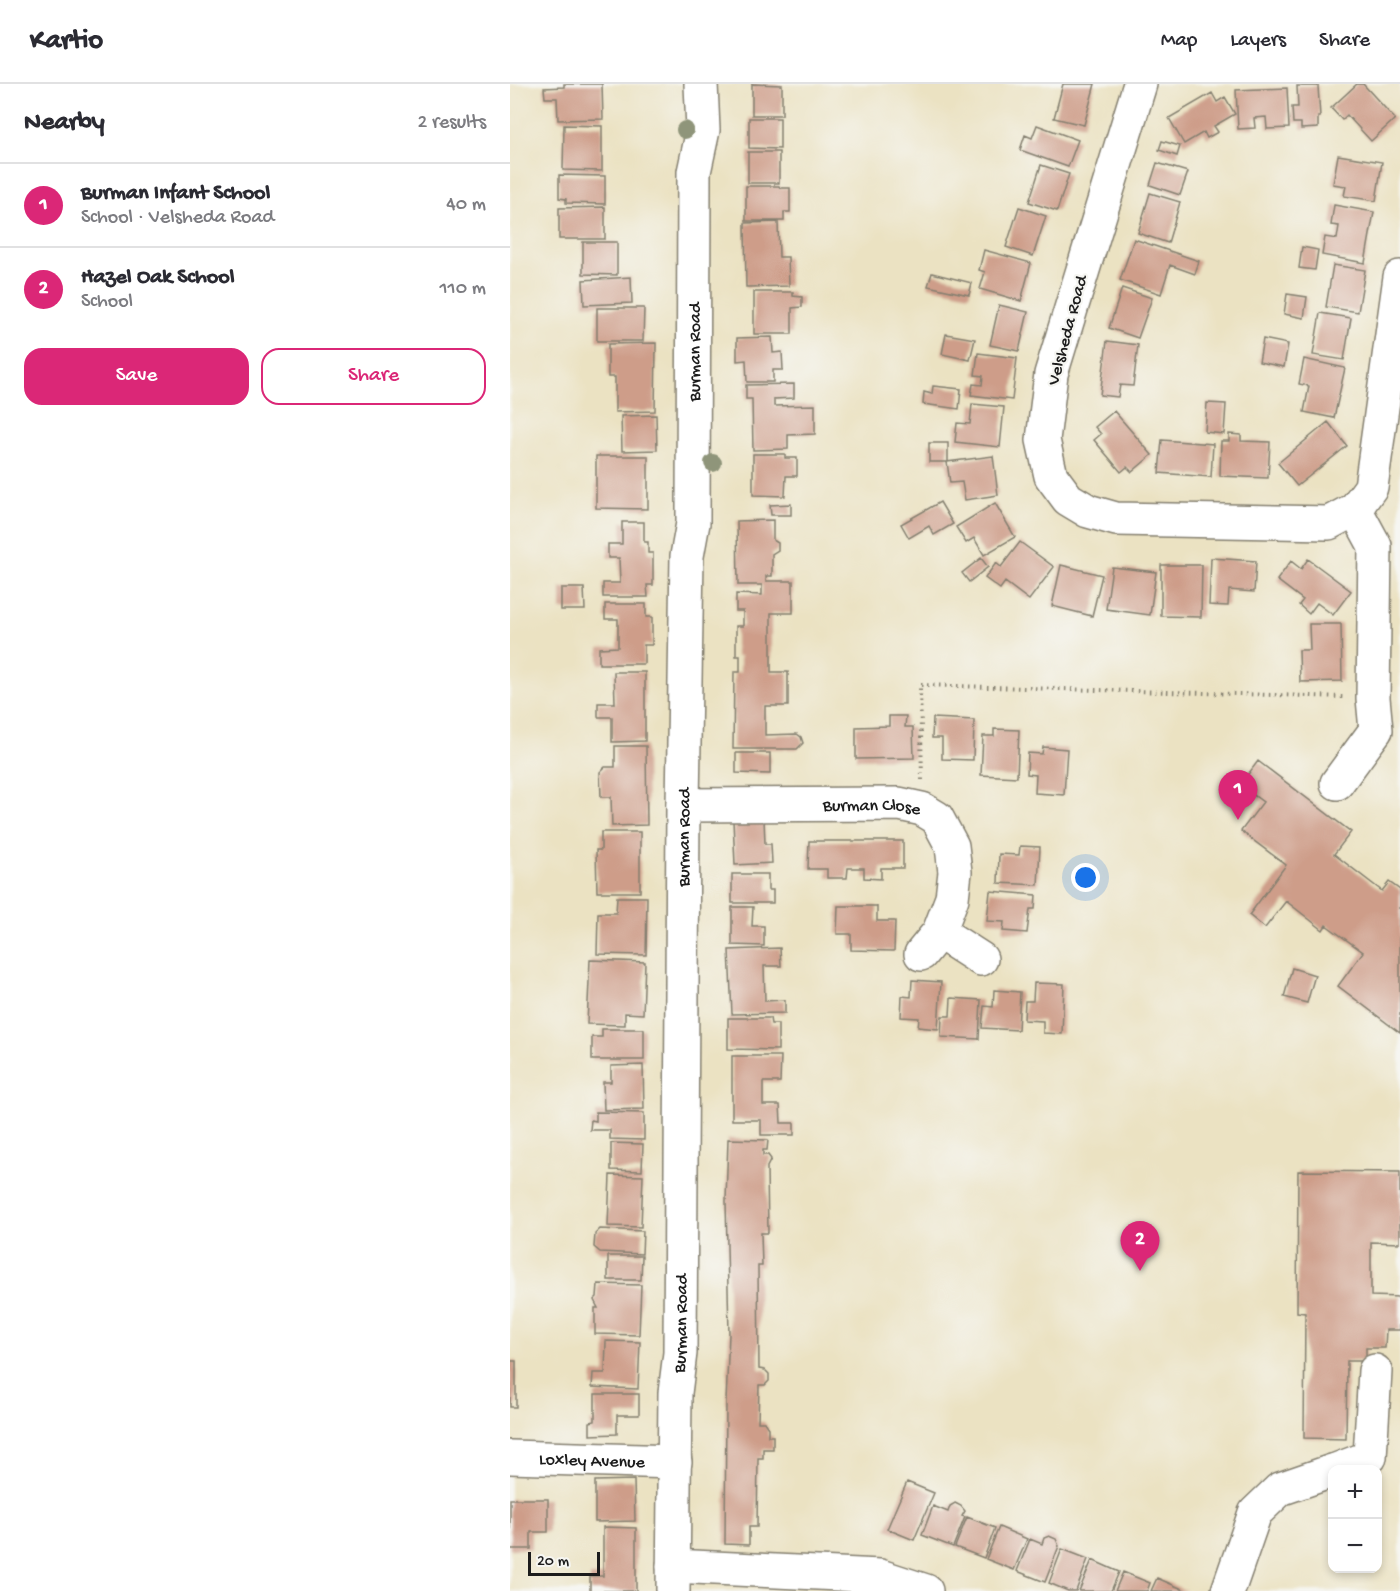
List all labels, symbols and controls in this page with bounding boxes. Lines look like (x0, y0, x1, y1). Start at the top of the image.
text: Kartio (30, 25, 103, 58)
text: Map (1161, 29, 1197, 54)
text: Layers (1230, 29, 1286, 54)
text: Share (1319, 29, 1370, 54)
text: Nearby (24, 108, 105, 139)
text: 2 results (417, 112, 486, 135)
text: Burman Infant School (81, 181, 270, 207)
text: 1 (39, 194, 48, 217)
text: 40 m (446, 194, 486, 217)
text: School · Velsheda Road (81, 207, 274, 230)
text: Hazel Oak School (81, 265, 235, 291)
street label: Velsheda Road (1043, 272, 1094, 389)
text: 2 (39, 278, 48, 301)
text: 110 m (440, 278, 486, 301)
text: School (81, 291, 133, 314)
street label: Burman Road (685, 301, 707, 402)
button: Save (24, 348, 249, 405)
button: Share (261, 348, 486, 405)
pin: 1 (1218, 770, 1258, 820)
street label: Burman Road (675, 786, 696, 888)
street label: Burman Close (822, 796, 923, 822)
your location (1071, 863, 1100, 892)
pin: 2 (1120, 1222, 1160, 1271)
street label: Burman Road (669, 1272, 693, 1375)
street label: Loxley Avenue (539, 1450, 646, 1474)
map controls (1328, 1465, 1382, 1573)
button: + (1328, 1465, 1382, 1519)
button: − (1328, 1519, 1382, 1573)
scale bar (528, 1549, 600, 1576)
text: 20 m (537, 1553, 569, 1572)

